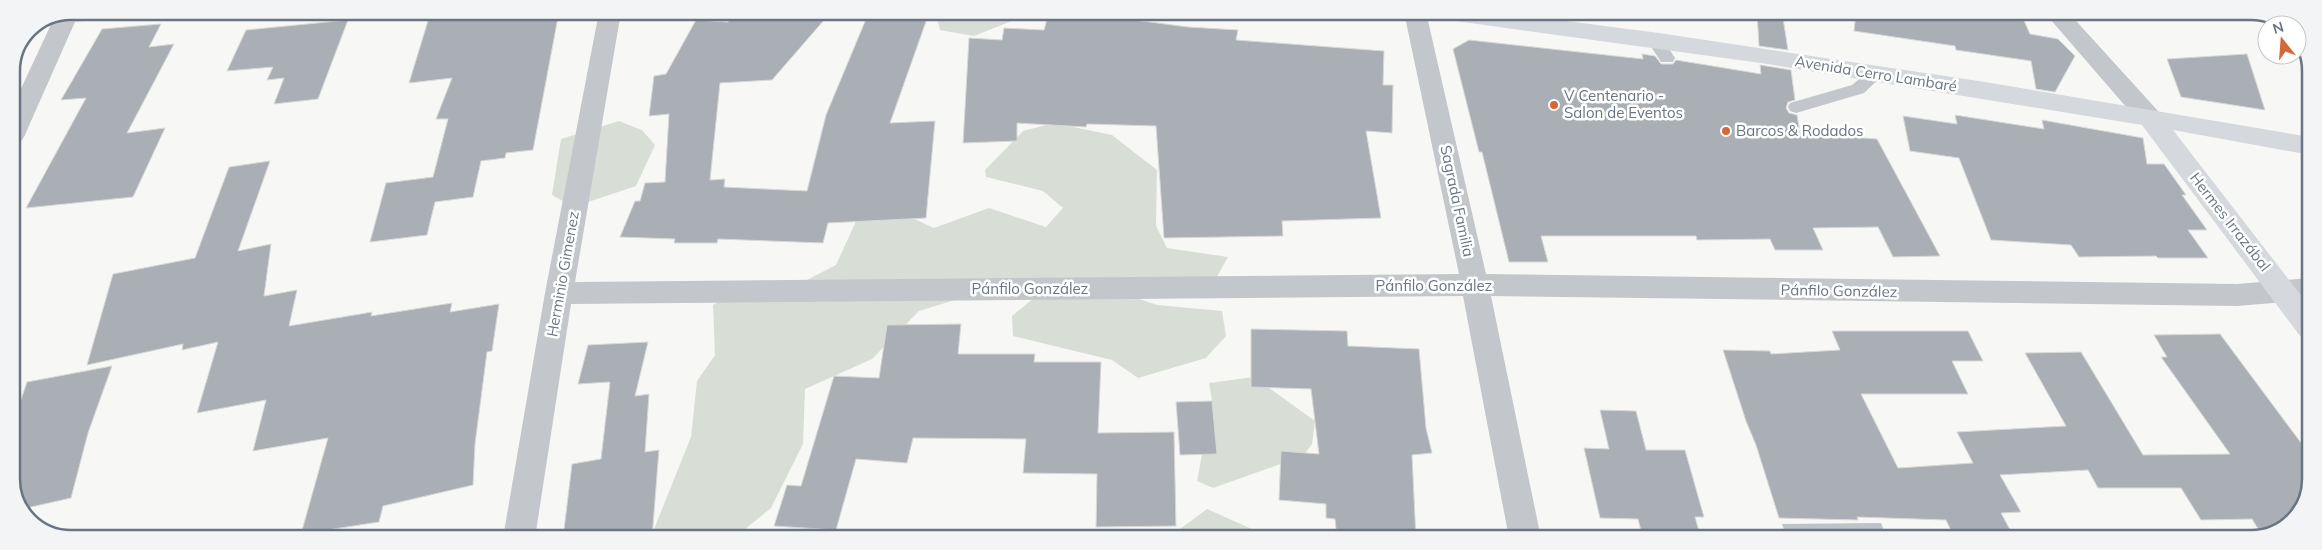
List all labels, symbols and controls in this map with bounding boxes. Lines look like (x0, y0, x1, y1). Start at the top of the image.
north arrow (2257, 15, 2307, 65)
text: N (2271, 17, 2286, 38)
street label: Avenida Cerro Lambaré (1794, 51, 1959, 96)
place label: V Centenario - Salon de Eventos (1564, 86, 1683, 122)
marker: V Centenario - Salon de Eventos (1548, 99, 1560, 111)
place label: Barcos & Rodados (1736, 121, 1864, 140)
marker: Barcos & Rodados (1720, 125, 1732, 137)
street label: Sagrada Familia (1436, 143, 1479, 258)
street label: Hermes Irrazábal (2186, 169, 2275, 275)
street label: Herminio Gimenez (542, 209, 583, 338)
street label: Pánfilo González (1376, 276, 1493, 295)
street label: Pánfilo González (972, 279, 1089, 298)
street label: Pánfilo González (1780, 280, 1898, 301)

